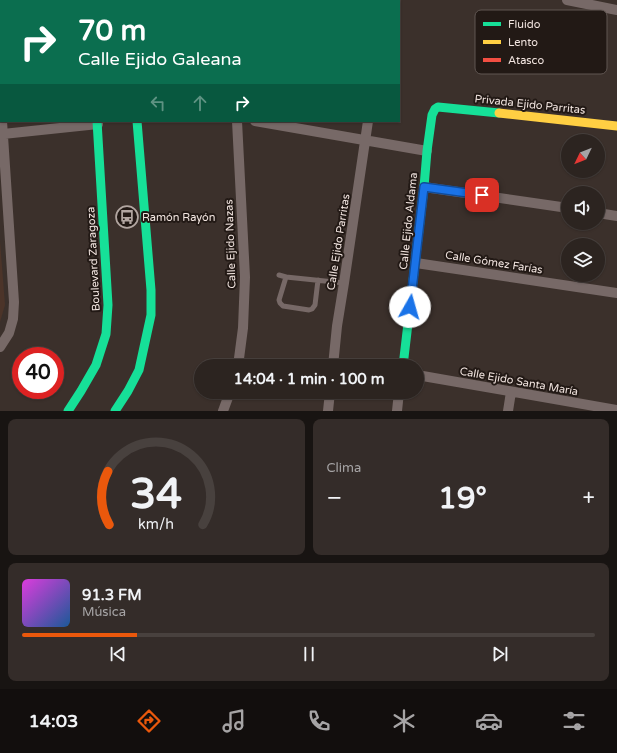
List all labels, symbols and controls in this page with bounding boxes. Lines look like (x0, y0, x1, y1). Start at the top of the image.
legend (475, 10, 607, 74)
text: 70 m (78, 14, 146, 48)
icon: right (12, 16, 64, 68)
text: Fluido (508, 18, 541, 31)
text: Lento (508, 36, 538, 49)
text: Calle Ejido Galeana (78, 48, 242, 70)
text: Atasco (508, 54, 544, 67)
icon: left (147, 92, 169, 114)
icon: ahead (189, 92, 211, 114)
icon: right (231, 92, 253, 114)
street label: Privada Ejido Parritas (474, 92, 586, 117)
north arrow (561, 134, 605, 178)
map controls (561, 134, 605, 282)
street label: Calle Ejido Aldama (397, 172, 420, 270)
pin (465, 178, 499, 212)
icon: arrive (471, 184, 493, 206)
button: sound (561, 186, 605, 230)
street label: Calle Ejido Parritas (324, 193, 353, 291)
street label: Calle Ejido Nazas (222, 199, 239, 289)
bus stop icon: Ramón Rayón (114, 204, 140, 230)
street label: Boulevard Zaragoza (84, 206, 103, 312)
place label: Ramón Rayón (142, 211, 216, 224)
button: layers (561, 238, 605, 282)
street label: Calle Gómez Farías (444, 248, 544, 277)
position arrow (389, 286, 431, 328)
speed limit sign: 40 (12, 347, 64, 399)
street label: Calle Ejido Santa María (459, 365, 579, 398)
text: 14:04 · 1 min · 100 m (234, 370, 384, 388)
text: Clima (327, 460, 361, 476)
text: 34 (130, 470, 182, 520)
text: 19° (438, 480, 487, 517)
text: − (327, 485, 342, 511)
text: + (583, 485, 595, 511)
text: km/h (138, 516, 174, 533)
text: 91.3 FM (82, 586, 142, 604)
text: Música (82, 604, 126, 620)
icon: previous (107, 643, 129, 665)
icon: pause (298, 643, 320, 665)
icon: next (489, 643, 511, 665)
icon: directions (135, 707, 163, 735)
icon: music (220, 707, 248, 735)
icon: phone (305, 707, 333, 735)
icon: climate (390, 707, 418, 735)
icon: car (475, 707, 503, 735)
icon: filters (560, 707, 588, 735)
text: 14:03 (29, 710, 78, 732)

